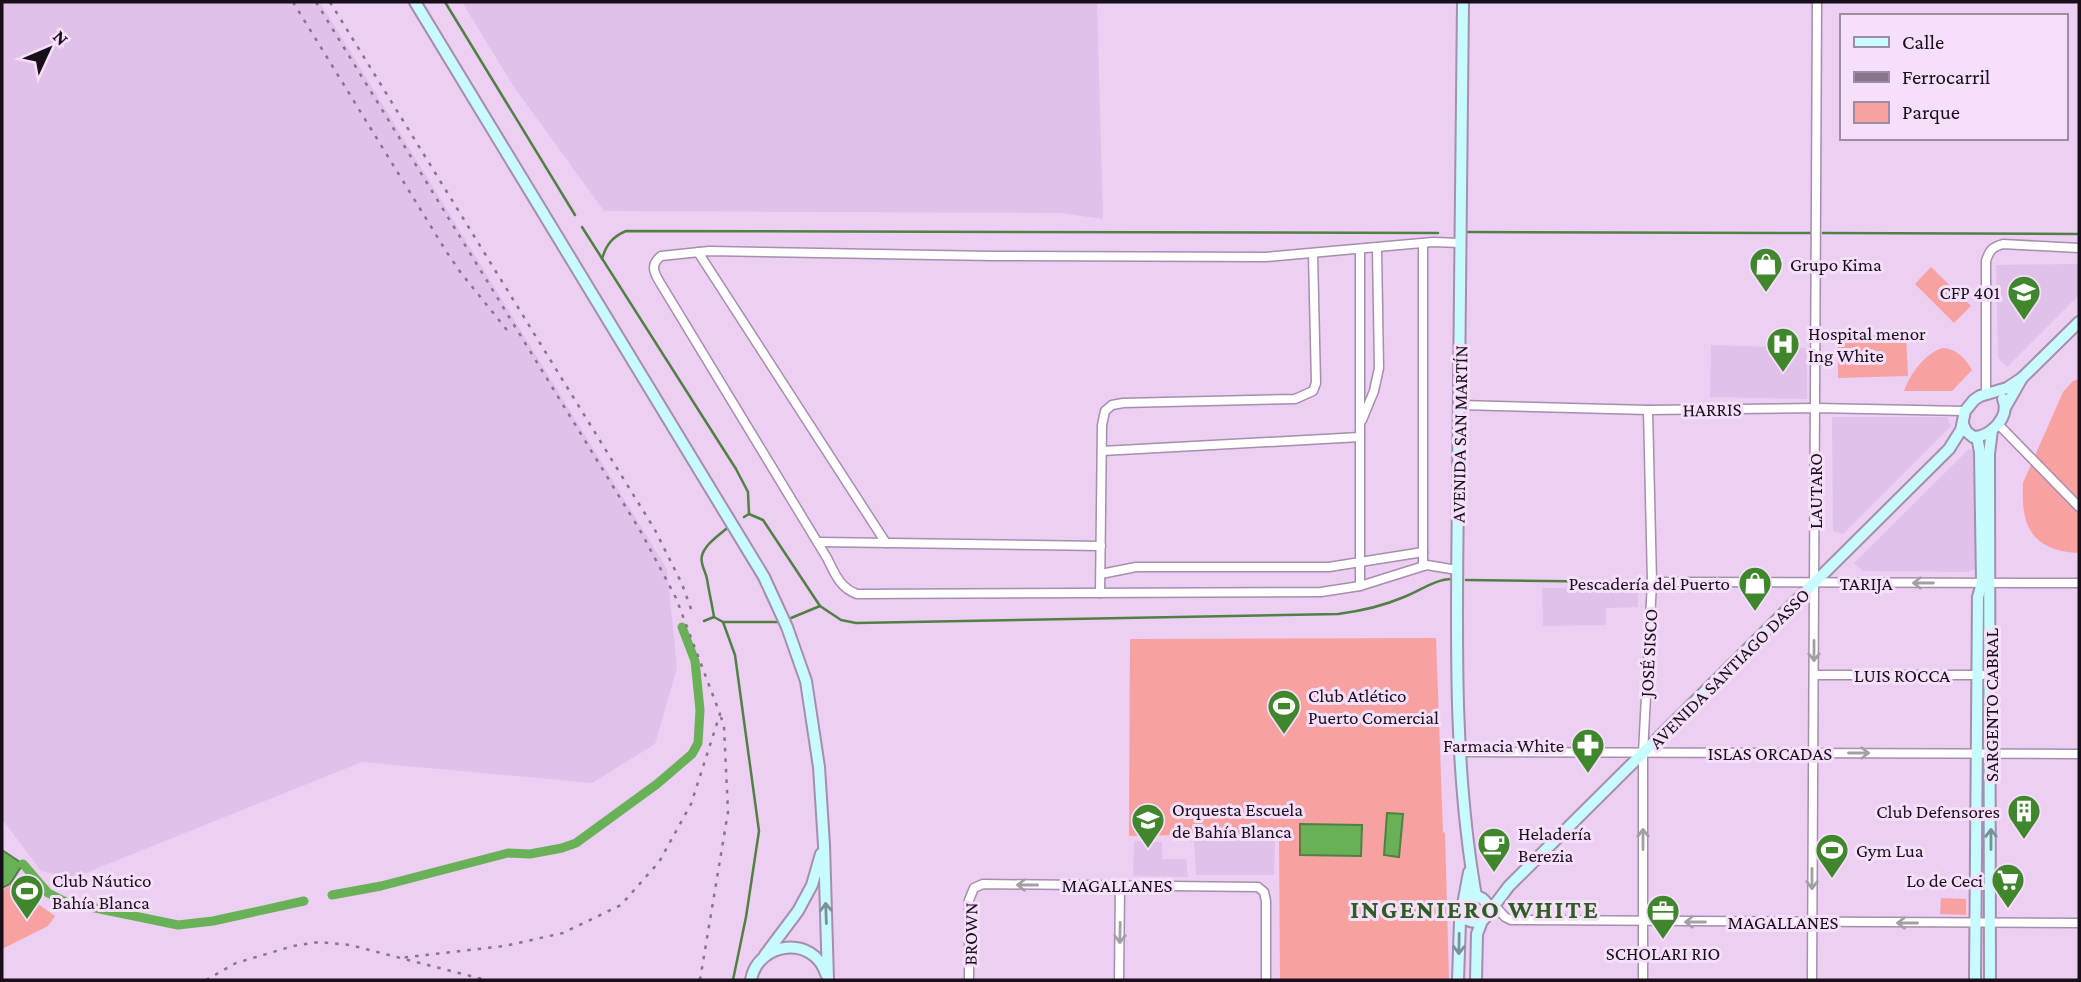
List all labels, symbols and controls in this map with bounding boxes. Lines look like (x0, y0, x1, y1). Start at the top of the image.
north arrow (14, 14, 84, 84)
legend (1840, 14, 2067, 140)
text: N (49, 26, 73, 50)
text: Calle (1902, 30, 1944, 54)
text: Ferrocarril (1902, 65, 1990, 89)
text: Parque (1902, 100, 1960, 124)
shop icon: Grupo Kima (1747, 245, 1785, 294)
place label: Grupo Kima (1790, 254, 1882, 275)
school or university icon: CFP 401 (2005, 273, 2043, 322)
place label: CFP 401 (1940, 282, 2000, 303)
place label: Hospital menor Ing White (1808, 323, 1926, 366)
hospital icon: Hospital menor Ing White (1764, 325, 1802, 374)
street label: AVENIDA SAN MARTÍN (1447, 345, 1472, 523)
street label: HARRIS (1682, 398, 1742, 421)
street label: LAUTARO (1805, 453, 1826, 529)
shop icon: Pescadería del Puerto (1736, 564, 1774, 613)
place label: Pescadería del Puerto (1569, 573, 1730, 594)
street label: TARIJA (1839, 573, 1893, 594)
one-way arrow (1911, 576, 1934, 590)
street label: AVENIDA SANTIAGO DASSO (1645, 584, 1814, 753)
street label: JOSÉ SISCO (1636, 608, 1661, 700)
street label: SARGENTO CABRAL (1981, 628, 2002, 782)
one-way arrow (1807, 640, 1821, 663)
street label: LUIS ROCCA (1854, 665, 1950, 686)
place label: Club Atlético Puerto Comercial (1308, 685, 1439, 728)
sports icon: Club Atlético Puerto Comercial (1265, 687, 1303, 736)
pharmacy icon: Farmacia White (1569, 726, 1607, 775)
place label: Farmacia White (1443, 735, 1564, 756)
street label: ISLAS ORCADAS (1708, 743, 1832, 764)
one-way arrow (1847, 746, 1870, 760)
building icon: Club Defensores (2005, 792, 2043, 841)
place label: Orquesta Escuela de Bahía Blanca (1172, 799, 1303, 842)
school or university icon: Orquesta Escuela de Bahía Blanca (1129, 801, 1167, 850)
place label: Club Defensores (1876, 801, 2000, 822)
place label: Heladería Berezia (1518, 823, 1592, 866)
cafe icon: Heladería Berezia (1475, 825, 1513, 874)
one-way arrow (1636, 827, 1650, 850)
one-way arrow (1984, 827, 1998, 850)
sports icon: Gym Lua (1813, 831, 1851, 880)
place label: Gym Lua (1856, 840, 1924, 861)
supermarket icon: Lo de Ceci (1989, 861, 2027, 910)
one-way arrow (1806, 867, 1819, 890)
place label: Club Náutico Bahía Blanca (52, 870, 151, 913)
place label: Lo de Ceci (1906, 870, 1983, 891)
sports icon: Club Náutico Bahía Blanca (8, 872, 46, 921)
street label: MAGALLANES (1062, 875, 1172, 896)
one-way arrow (1016, 878, 1039, 891)
office icon: SCHOLARI RIO (1644, 892, 1682, 941)
district label: INGENIERO WHITE (1350, 895, 1600, 924)
one-way arrow (819, 901, 832, 924)
street label: BROWN (959, 902, 982, 966)
street label: MAGALLANES (1728, 912, 1838, 933)
one-way arrow (1684, 915, 1707, 929)
one-way arrow (1896, 916, 1919, 930)
one-way arrow (1113, 921, 1126, 944)
one-way arrow (1452, 932, 1466, 955)
place label: SCHOLARI RIO (1606, 943, 1720, 964)

